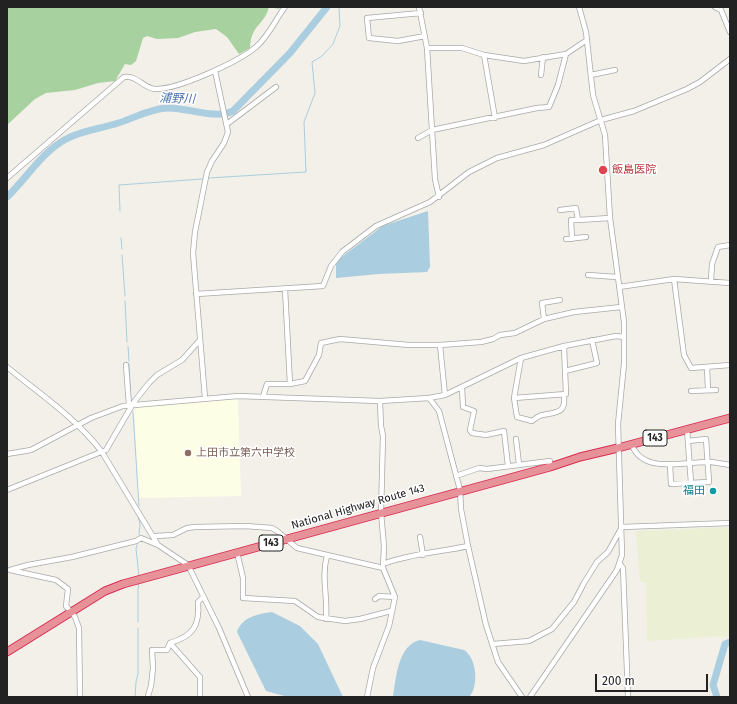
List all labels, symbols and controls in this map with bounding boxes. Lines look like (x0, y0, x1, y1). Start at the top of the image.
water label: 浦野川 (159, 91, 195, 107)
place label: 飯島医院 (612, 163, 656, 177)
marker: 飯島医院 (597, 164, 609, 176)
road number: 143 (643, 430, 667, 446)
place label: 上田市立第六中学校 (196, 446, 295, 460)
marker: 上田市立第六中学校 (183, 448, 193, 458)
street label: National Highway Route 143 (290, 482, 426, 532)
place label: 福田 (683, 484, 705, 498)
marker: 福田 (708, 486, 718, 496)
road number: 143 (259, 535, 283, 551)
scale bar (597, 666, 710, 692)
text: 200 m (602, 674, 635, 688)

